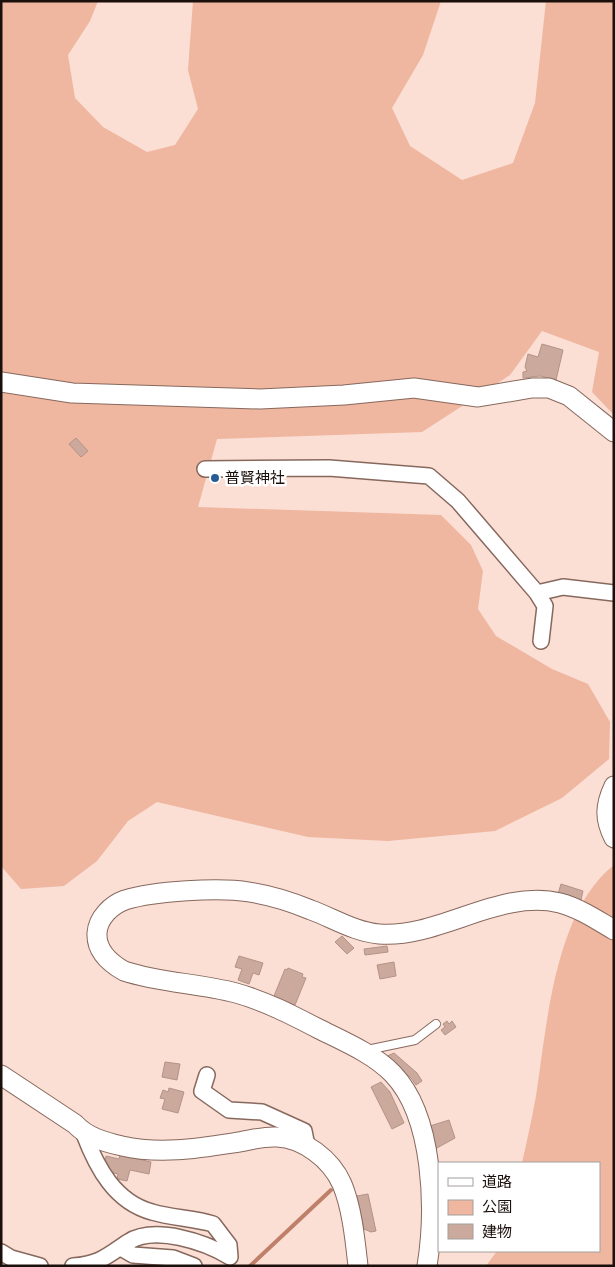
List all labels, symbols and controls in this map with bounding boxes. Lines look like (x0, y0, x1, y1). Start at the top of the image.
place label: 普賢神社 (225, 468, 285, 487)
marker: 普賢神社 (209, 472, 221, 484)
legend (438, 1162, 600, 1252)
text: 道路 (482, 1172, 512, 1191)
text: 公園 (482, 1197, 512, 1216)
text: 建物 (482, 1222, 512, 1241)

